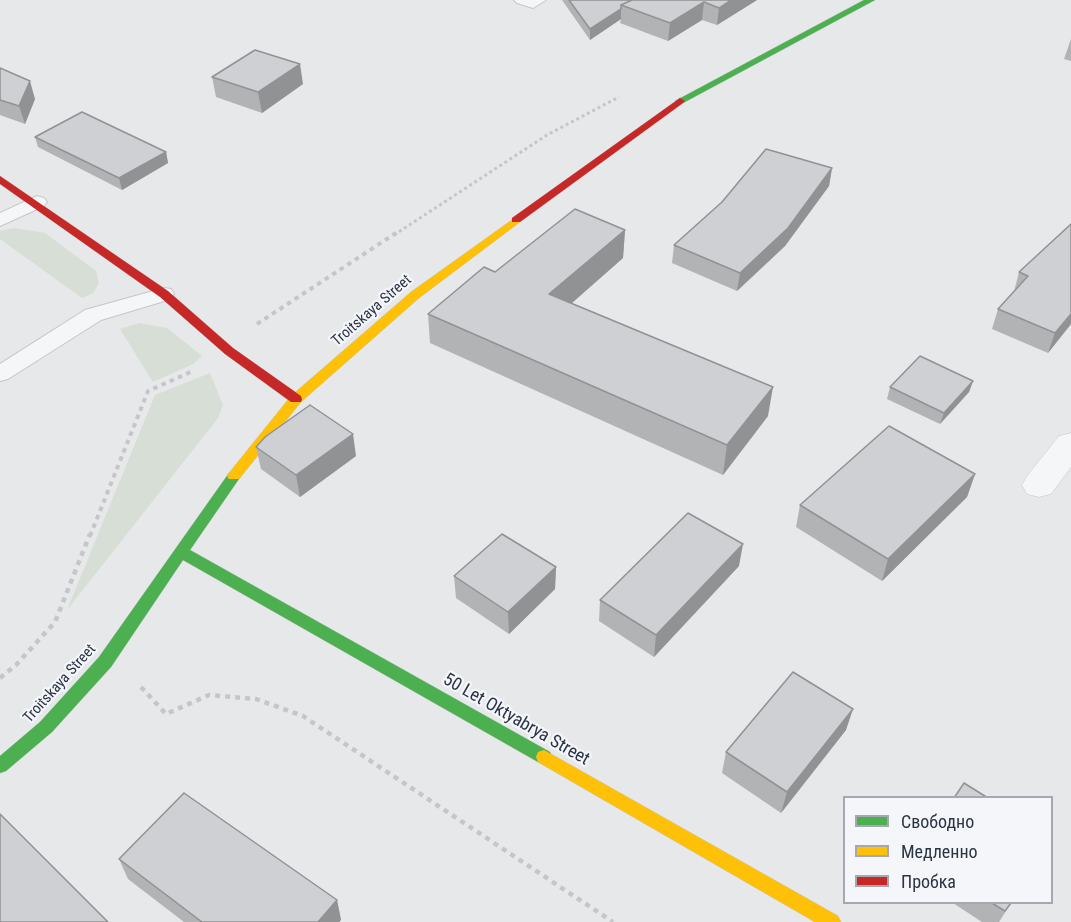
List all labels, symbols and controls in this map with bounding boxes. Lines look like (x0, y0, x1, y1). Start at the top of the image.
street label: Troitskaya Street (328, 272, 416, 350)
street label: Troitskaya Street (20, 641, 100, 727)
street label: 50 Let Oktyabrya Street (439, 669, 593, 771)
legend (843, 796, 1053, 904)
text: Свободно (901, 811, 974, 832)
text: Медленно (901, 841, 978, 862)
text: Пробка (901, 871, 956, 892)

